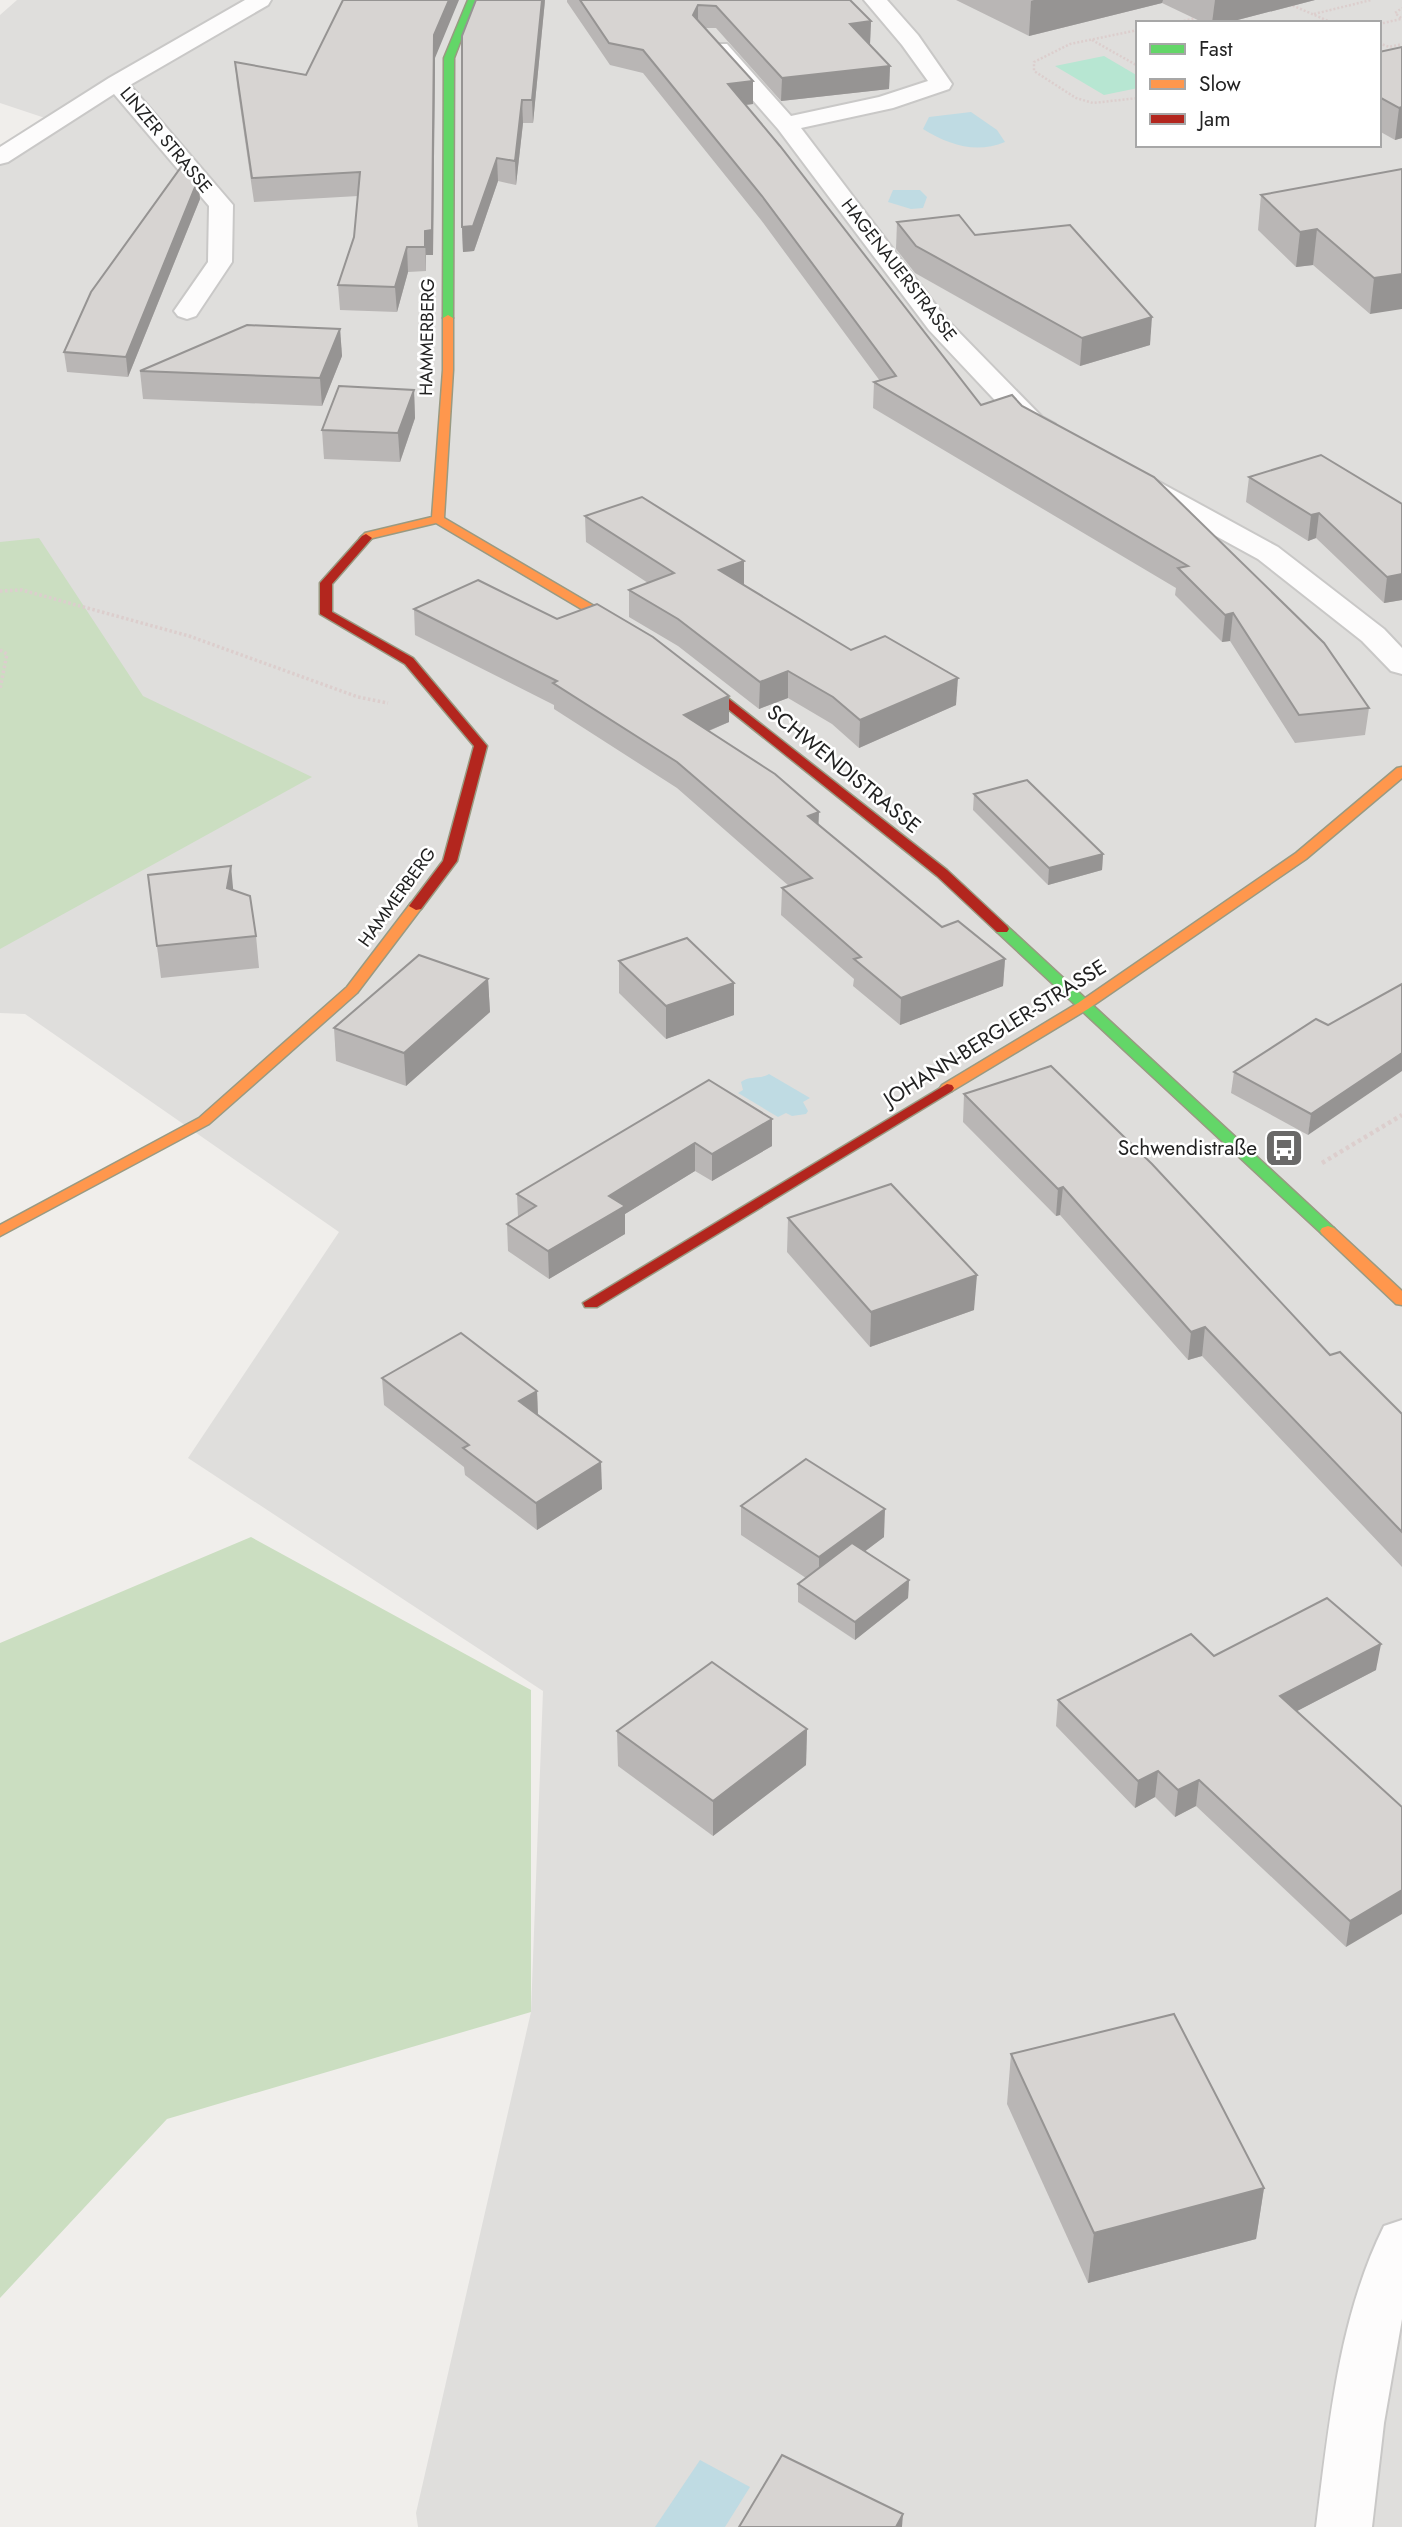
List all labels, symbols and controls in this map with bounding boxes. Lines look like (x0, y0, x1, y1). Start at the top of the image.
legend (1136, 21, 1381, 147)
text: Fast (1199, 34, 1232, 64)
text: Slow (1199, 69, 1241, 99)
street label: LINZER STRASSE (114, 81, 218, 199)
text: Jam (1196, 104, 1231, 134)
street label: HAGENAUERSTRASSE (835, 193, 963, 347)
street label: HAMMERBERG (413, 278, 441, 396)
street label: SCHWENDISTRASSE (761, 697, 927, 841)
street label: HAMMERBERG (352, 842, 442, 952)
street label: JOHANN-BERGLER-STRASSE (875, 952, 1112, 1116)
bus stop icon: Schwendistraße (1263, 1127, 1305, 1169)
place label: Schwendistraße (1118, 1133, 1257, 1163)

